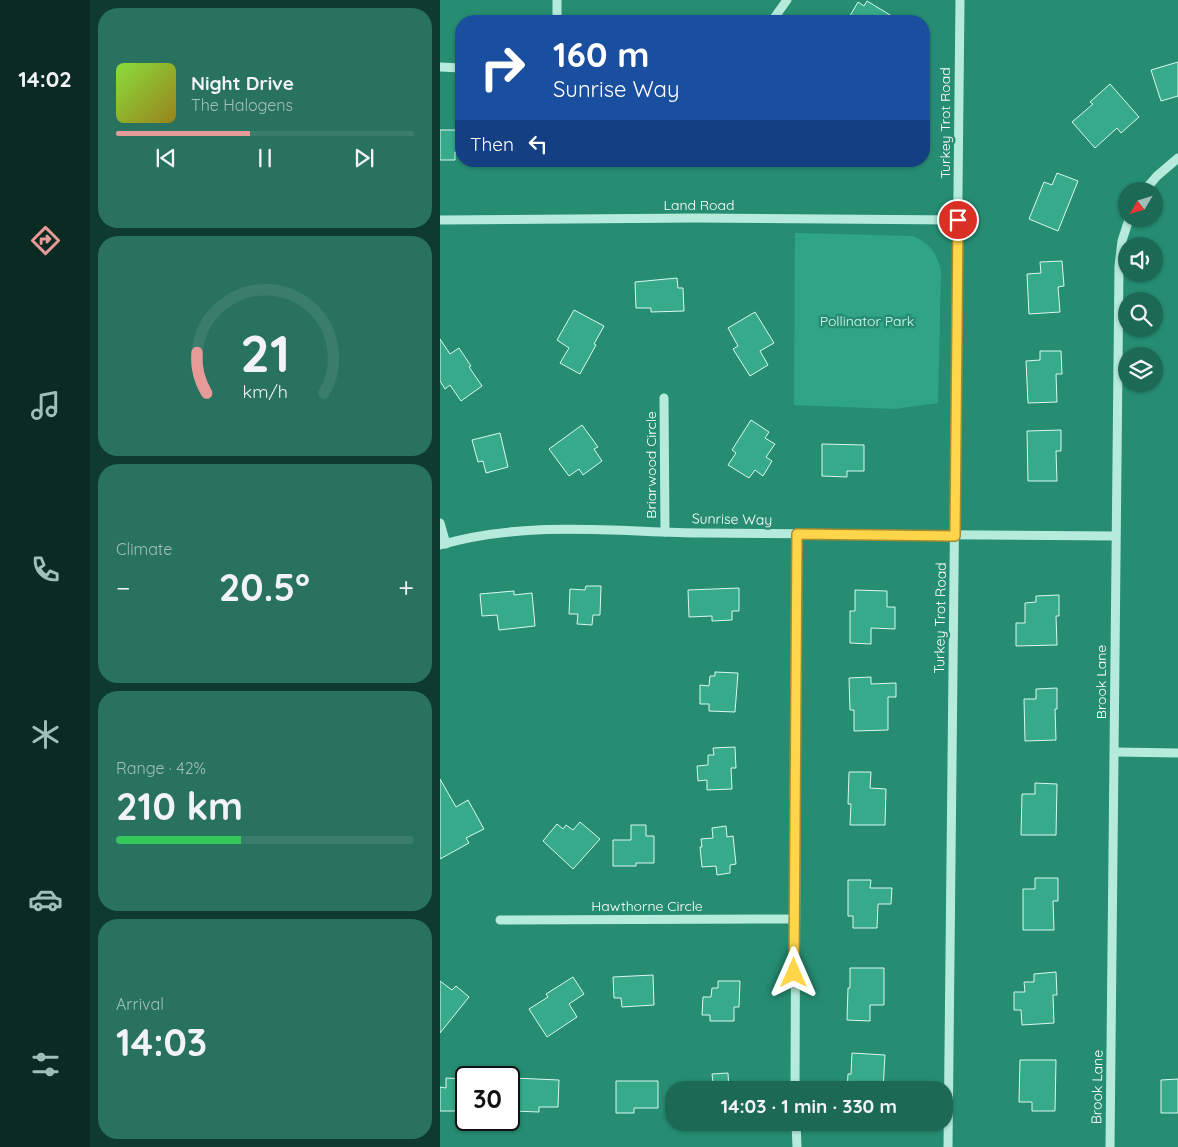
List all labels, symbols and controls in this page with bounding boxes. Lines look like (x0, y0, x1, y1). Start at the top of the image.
text: 160 m (553, 32, 650, 76)
icon: right (470, 35, 535, 100)
text: 14:02 (18, 65, 72, 93)
street label: Turkey Trot Road (936, 67, 954, 179)
text: Night Drive (191, 71, 294, 95)
text: Sunrise Way (553, 75, 679, 103)
text: The Halogens (191, 95, 293, 115)
icon: left (524, 130, 552, 158)
text: Then (470, 132, 514, 156)
icon: previous (152, 144, 180, 172)
icon: pause (251, 144, 279, 172)
icon: next (350, 144, 378, 172)
north arrow (1118, 182, 1162, 228)
map controls (1118, 182, 1163, 392)
street label: Land Road (663, 196, 735, 214)
pin (937, 199, 979, 241)
icon: arrive (944, 206, 972, 234)
icon: directions (28, 223, 63, 258)
button: sound (1118, 237, 1163, 282)
button: search (1118, 292, 1163, 337)
park label: Pollinator Park (820, 312, 914, 330)
text: 21 (240, 320, 290, 385)
button: layers (1118, 347, 1163, 392)
text: km/h (242, 380, 288, 402)
icon: music (28, 388, 63, 423)
street label: Briarwood Circle (642, 411, 660, 519)
street label: Sunrise Way (692, 509, 772, 529)
text: Climate (116, 539, 172, 559)
icon: phone (28, 552, 63, 587)
street label: Turkey Trot Road (930, 562, 950, 674)
text: 20.5° (219, 563, 310, 611)
text: − (116, 570, 131, 605)
text: + (398, 570, 414, 605)
street label: Brook Lane (1092, 645, 1110, 719)
icon: climate (28, 717, 63, 752)
text: Range · 42% (116, 758, 206, 778)
text: 210 km (116, 782, 243, 830)
icon: car (28, 882, 63, 917)
street label: Hawthorne Circle (591, 897, 703, 915)
position arrow (767, 946, 819, 998)
text: Arrival (116, 994, 164, 1014)
text: 14:03 (116, 1018, 207, 1066)
icon: filters (28, 1047, 63, 1082)
street label: Brook Lane (1087, 1050, 1107, 1124)
speed limit sign: 30 (455, 1066, 520, 1131)
text: 14:03 · 1 min · 330 m (721, 1094, 897, 1118)

